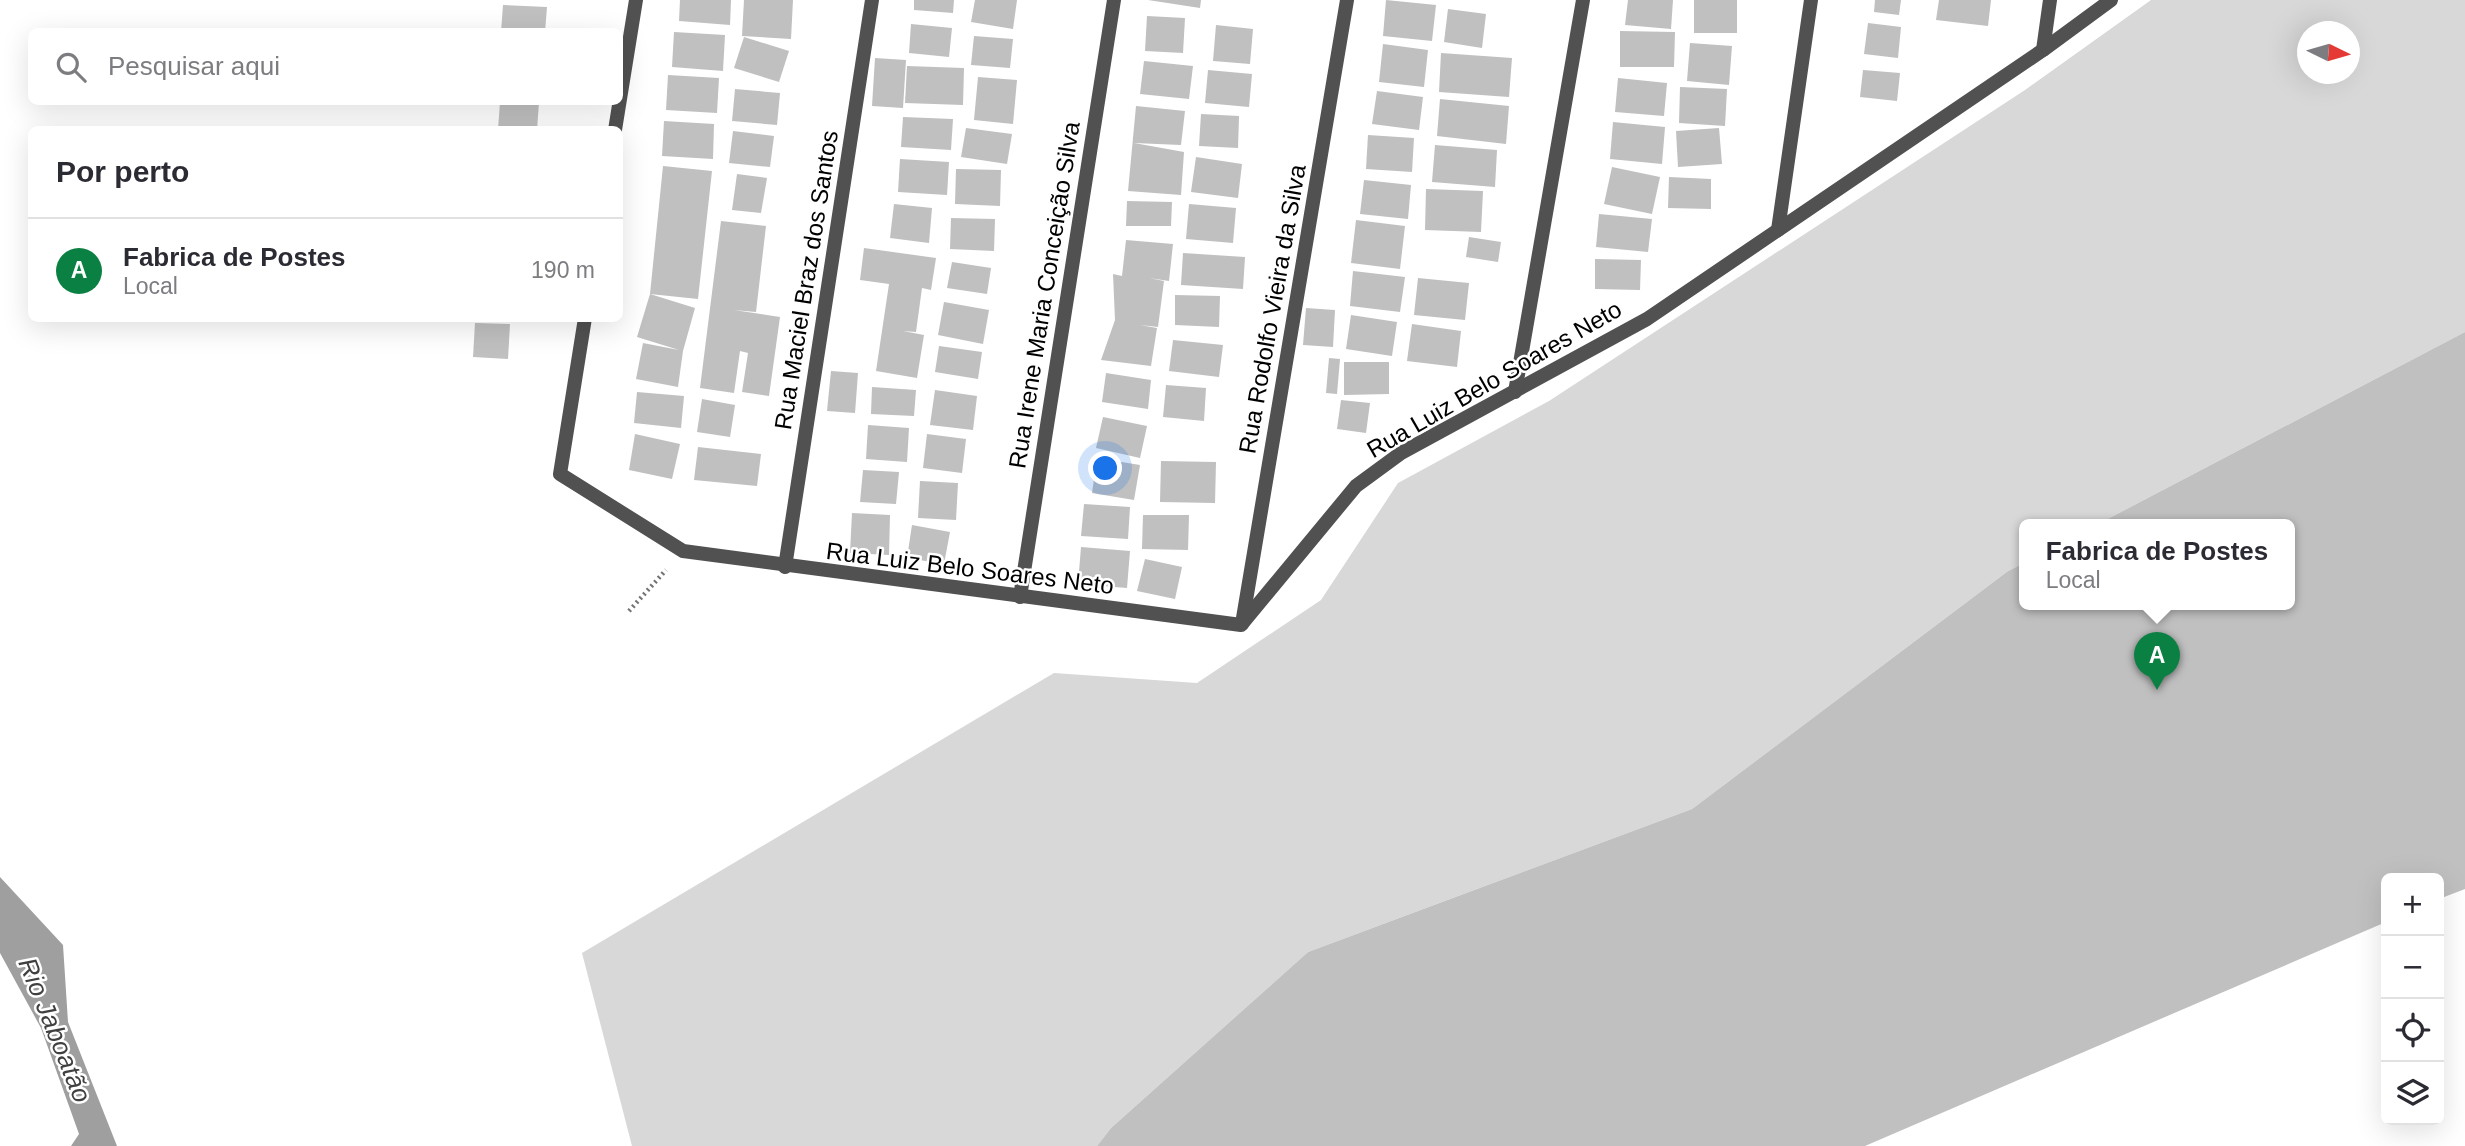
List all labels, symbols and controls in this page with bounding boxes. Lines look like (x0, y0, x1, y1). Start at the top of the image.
north arrow (2297, 21, 2360, 84)
search box (28, 28, 623, 105)
icon: search (52, 48, 90, 86)
text: Pesquisar aqui (108, 51, 280, 81)
street label: Rua Irene Maria Conceição Silva (1003, 119, 1085, 470)
street label: Rua Maciel Braz dos Santos (769, 128, 843, 432)
text: Por perto (56, 155, 189, 188)
street label: Rua Rodolfo Vieira da Silva (1233, 162, 1311, 456)
text: Fabrica de Postes (123, 242, 346, 272)
text: A (71, 257, 87, 283)
text: 190 m (531, 257, 595, 283)
text: Local (123, 273, 178, 299)
street label: Rua Luiz Belo Soares Neto (1362, 295, 1626, 463)
your location (1088, 451, 1122, 485)
popup (2019, 519, 2295, 610)
text: Fabrica de Postes (2046, 536, 2268, 566)
street label: Rua Luiz Belo Soares Neto (825, 537, 1115, 599)
text: Local (2046, 567, 2101, 593)
pin: A (2134, 632, 2180, 690)
map controls (2381, 873, 2444, 1125)
button: + (2381, 873, 2444, 936)
button: − (2381, 936, 2444, 999)
water label: Rio Jaboatão (12, 953, 98, 1107)
button: locate (2381, 999, 2444, 1062)
button: layers (2381, 1062, 2444, 1125)

